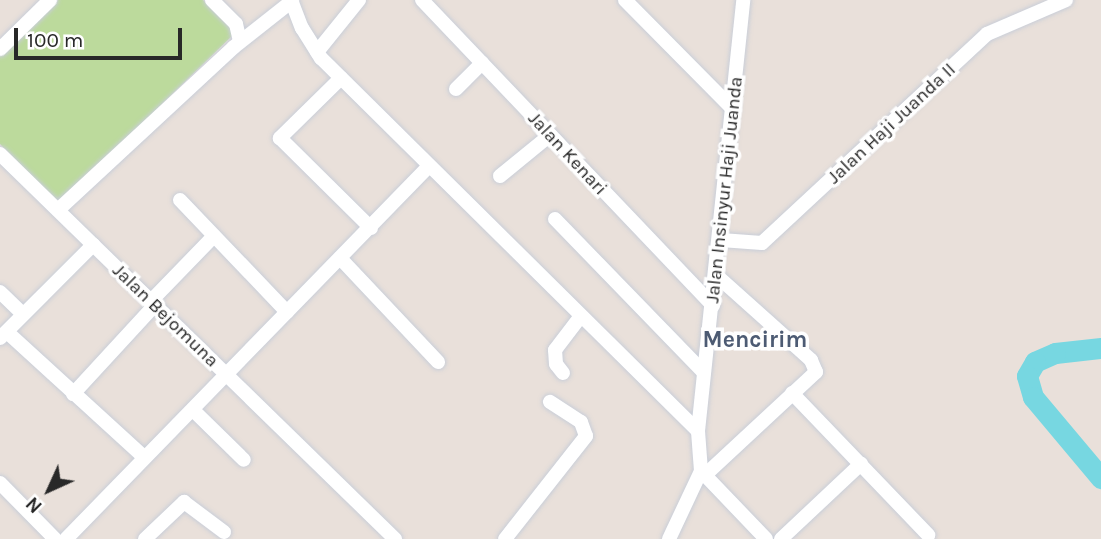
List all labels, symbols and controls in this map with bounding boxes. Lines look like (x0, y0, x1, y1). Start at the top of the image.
scale bar (18, 14, 186, 58)
text: 100 m (27, 28, 84, 52)
street label: Jalan Haji Juanda II (823, 59, 961, 189)
street label: Jalan Insinyur Haji Juanda (702, 76, 748, 304)
street label: Jalan Kenari (523, 108, 611, 200)
street label: Jalan Bejomuna (107, 260, 223, 372)
district label: Mencirim (703, 326, 807, 354)
north arrow (14, 455, 84, 525)
text: N (22, 492, 47, 517)

